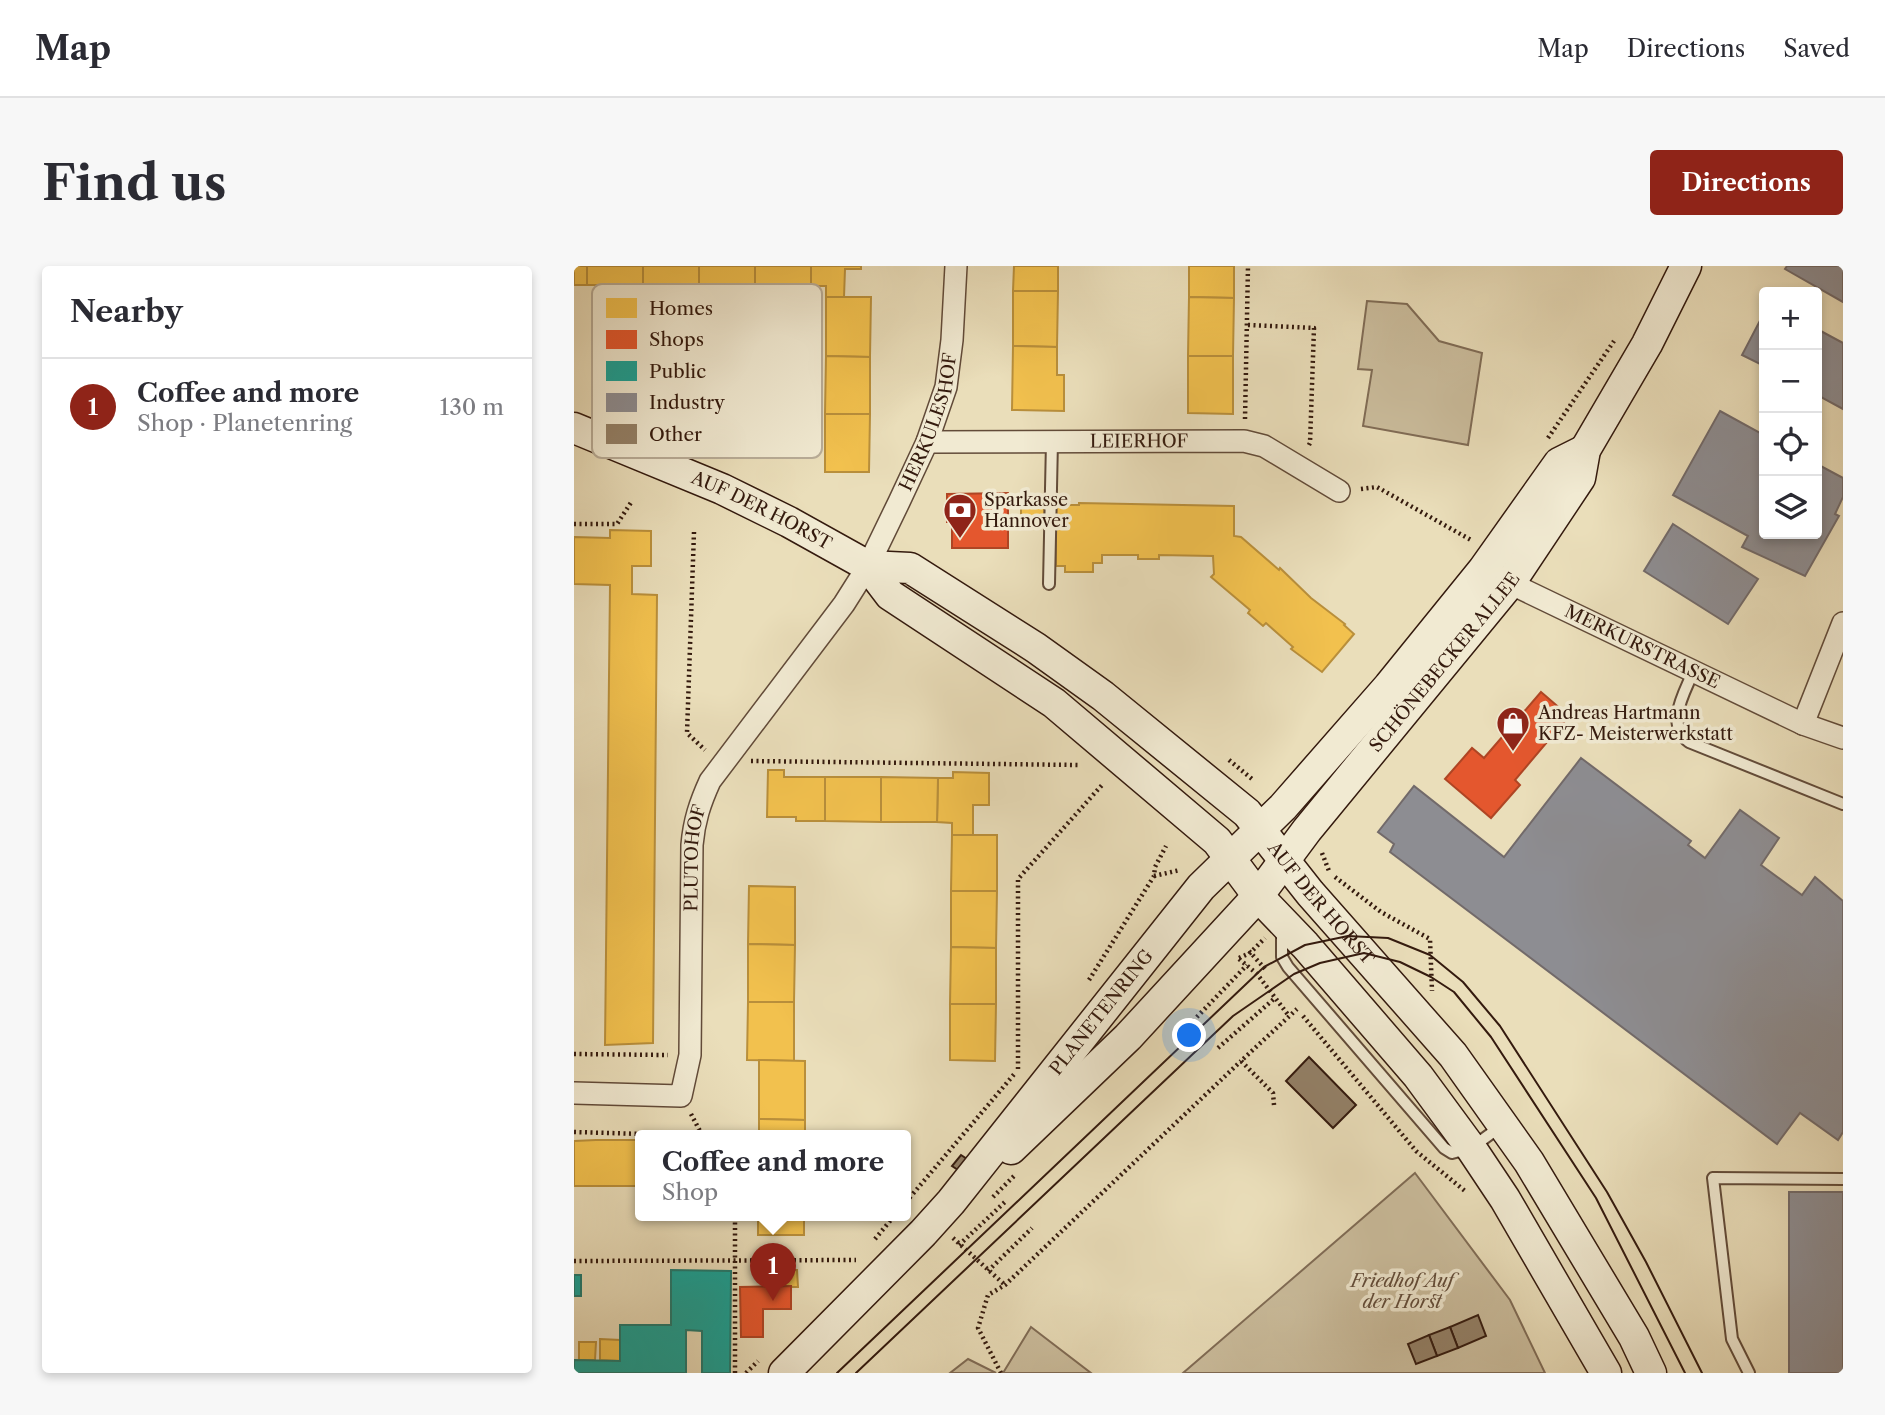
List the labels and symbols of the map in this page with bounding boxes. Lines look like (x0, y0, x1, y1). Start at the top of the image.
legend (592, 284, 822, 458)
text: Homes (649, 297, 713, 320)
text: Shops (649, 328, 704, 351)
street label: HERKULESHOF (895, 351, 961, 495)
text: Public (649, 360, 706, 383)
text: Industry (649, 391, 725, 414)
text: Other (649, 423, 702, 446)
street label: LEIERHOF (1090, 430, 1189, 452)
street label: AUF DER HORST (687, 466, 836, 555)
place label: Sparkasse Hannover (984, 489, 1069, 532)
bank icon: Sparkasse Hannover (941, 491, 979, 540)
street label: SCHÖNEBECKER ALLEE (1365, 569, 1525, 756)
street label: MERKURSTRASSE (1561, 600, 1723, 693)
place label: Andreas Hartmann KFZ- Meisterwerkstatt (1537, 702, 1733, 745)
shop icon: Andreas Hartmann KFZ- Meisterwerkstatt (1494, 704, 1532, 753)
street label: PLUTOHOF (680, 802, 711, 912)
street label: AUF DER HORST (1262, 837, 1379, 970)
street label: PLANETENRING (1045, 945, 1158, 1080)
your location (1172, 1018, 1206, 1052)
pin: 1 (750, 1243, 796, 1301)
park label: Friedhof Auf der Horst (1349, 1270, 1459, 1313)

